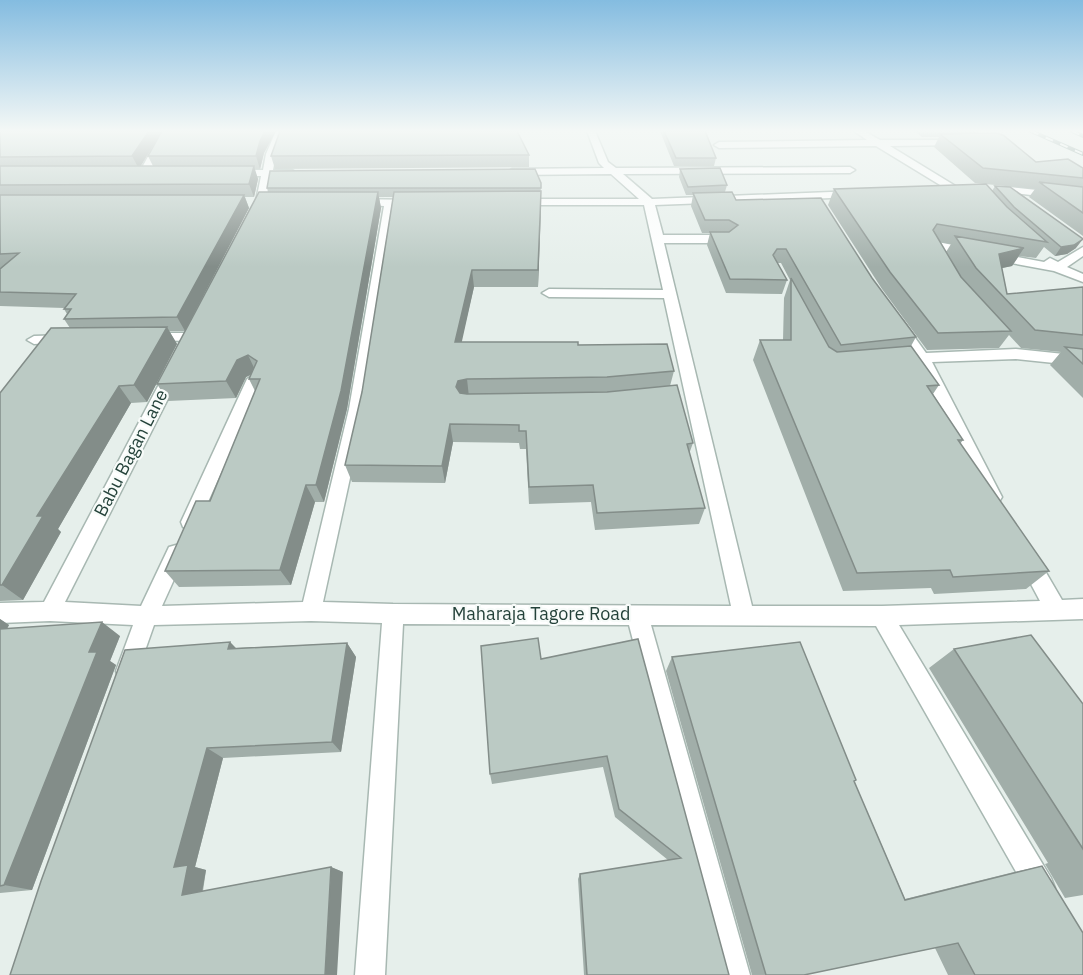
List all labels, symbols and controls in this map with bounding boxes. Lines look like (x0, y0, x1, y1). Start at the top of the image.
street label: Babu Bagan Lane (89, 385, 173, 520)
street label: Maharaja Tagore Road (452, 602, 630, 625)

